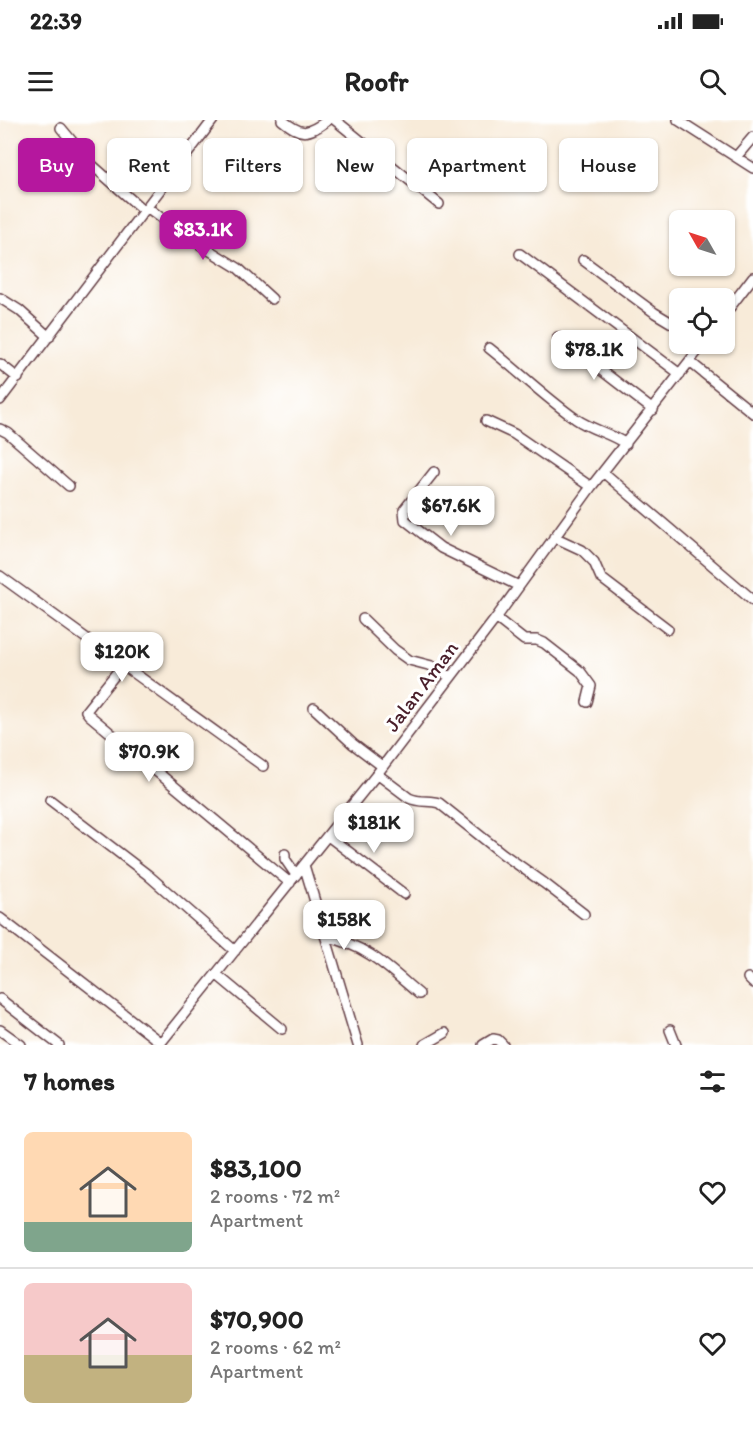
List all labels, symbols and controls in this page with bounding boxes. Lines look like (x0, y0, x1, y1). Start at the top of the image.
text: 22:39 (30, 8, 82, 35)
icon: menu (24, 65, 57, 98)
text: Roofr (344, 65, 409, 98)
icon: search (696, 65, 729, 98)
chip: Buy (18, 138, 95, 192)
chip: Rent (107, 138, 191, 192)
chip: Filters (203, 138, 303, 192)
chip: New (315, 138, 395, 192)
chip: Apartment (407, 138, 547, 192)
chip: House (559, 138, 658, 192)
pin: $83.1K (154, 210, 252, 261)
north arrow (669, 210, 735, 276)
map controls (669, 210, 735, 354)
text: $83.1K (174, 217, 232, 241)
button: locate (669, 288, 735, 354)
pin: $78.1K (545, 330, 643, 381)
text: $78.1K (565, 337, 623, 361)
pin: $67.6K (402, 486, 500, 537)
text: $67.6K (422, 493, 480, 517)
pin: $120K (80, 632, 164, 683)
street label: Jalan Aman (379, 636, 463, 736)
text: $120K (94, 639, 150, 663)
pin: $70.9K (100, 732, 198, 783)
text: $70.9K (119, 739, 179, 763)
pin: $181K (332, 803, 416, 854)
text: $181K (348, 810, 400, 834)
pin: $158K (302, 900, 386, 951)
text: $158K (317, 907, 371, 931)
text: 7 homes (24, 1065, 115, 1097)
icon: filters (696, 1065, 729, 1098)
text: $83,100 (210, 1152, 302, 1184)
icon: home (72, 1156, 144, 1228)
icon: heart (696, 1176, 729, 1209)
text: 2 rooms · 72 m² (210, 1184, 340, 1208)
text: Apartment (210, 1208, 303, 1232)
text: $70,900 (210, 1303, 304, 1335)
icon: home (72, 1307, 144, 1379)
icon: heart (696, 1327, 729, 1360)
text: 2 rooms · 62 m² (210, 1335, 341, 1359)
text: Apartment (210, 1359, 303, 1383)

